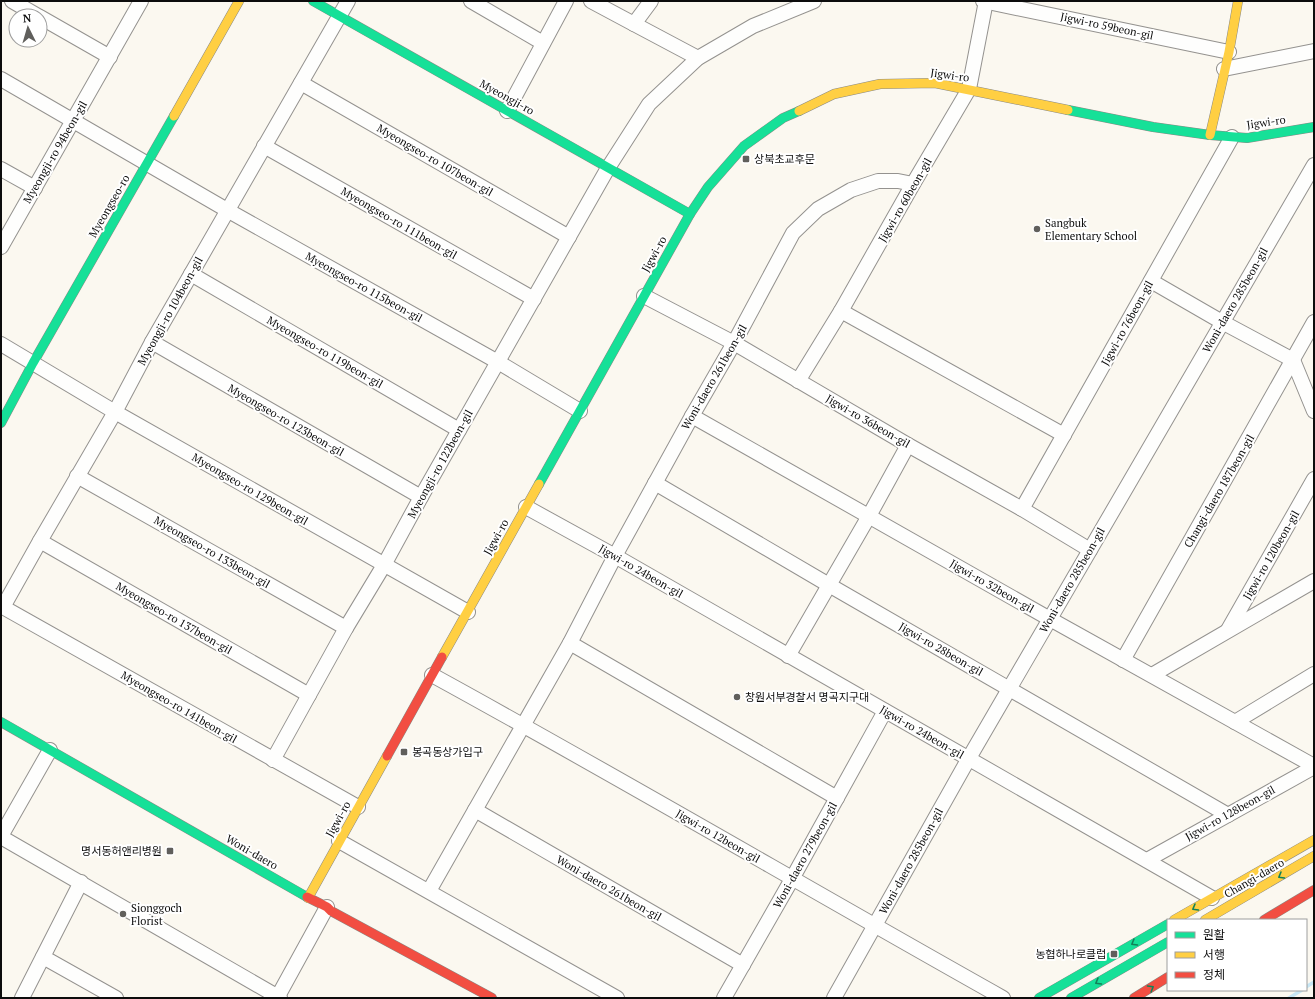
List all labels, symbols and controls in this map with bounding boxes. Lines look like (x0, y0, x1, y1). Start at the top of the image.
north arrow (8, 8, 48, 48)
street label: Jigwi-ro 59beon-gil (1059, 9, 1155, 43)
text: N (22, 11, 33, 25)
street label: Jigwi-ro (930, 65, 970, 85)
street label: Myeongji-ro (477, 76, 537, 118)
street label: Myeongji-ro 94beon-gil (20, 98, 90, 206)
street label: Jigwi-ro (1246, 112, 1286, 132)
street label: Myeongseo-ro 107beon-gil (374, 121, 496, 199)
place label: 상북초교후문 (754, 152, 815, 166)
marker: 상북초교후문 (741, 154, 751, 164)
street label: Jigwi-ro 60beon-gil (875, 155, 935, 245)
street label: Myeongseo-ro (85, 172, 133, 240)
street label: Myeongseo-ro 111beon-gil (338, 184, 460, 262)
place label: Sangbuk Elementary School (1045, 216, 1137, 243)
marker: Sangbuk Elementary School (1032, 224, 1042, 234)
street label: Jigwi-ro (638, 233, 670, 275)
street label: Woni-daero 285beon-gil (1199, 245, 1271, 355)
street label: Myeongseo-ro 115beon-gil (303, 249, 425, 325)
street label: Myeongji-ro 104beon-gil (134, 254, 206, 368)
street label: Jigwi-ro 76beon-gil (1098, 278, 1156, 368)
street label: Myeongseo-ro 119beon-gil (264, 313, 386, 391)
street label: Woni-daero 261beon-gil (678, 322, 750, 432)
street label: Myeongseo-ro 123beon-gil (225, 381, 347, 459)
street label: Jigwi-ro 36beon-gil (823, 391, 913, 451)
street label: Myeongji-ro 122beon-gil (404, 407, 476, 521)
street label: Changi-daero 187beon-gil (1181, 432, 1257, 550)
street label: Myeongseo-ro 129beon-gil (189, 450, 311, 528)
street label: Jigwi-ro 120beon-gil (1240, 508, 1302, 602)
street label: Myeongseo-ro 133beon-gil (151, 513, 273, 591)
street label: Jigwi-ro (480, 516, 512, 558)
street label: Woni-daero 285beon-gil (1036, 525, 1108, 635)
street label: Jigwi-ro 24beon-gil (596, 541, 686, 601)
street label: Jigwi-ro 32beon-gil (947, 556, 1037, 616)
street label: Myeongseo-ro 137beon-gil (113, 579, 235, 657)
street label: Jigwi-ro 28beon-gil (896, 619, 986, 679)
street label: Myeongseo-ro 141beon-gil (118, 668, 240, 746)
place label: 창원서부경찰서 명곡지구대 (745, 690, 869, 704)
marker: 창원서부경찰서 명곡지구대 (732, 692, 742, 702)
street label: Jigwi-ro 24beon-gil (877, 702, 967, 762)
place label: 봉곡동상가입구 (412, 745, 483, 759)
marker: 봉곡동상가입구 (399, 747, 409, 757)
street label: Jigwi-ro 128beon-gil (1183, 782, 1277, 844)
street label: Jigwi-ro (322, 798, 354, 840)
street label: Woni-daero 279beon-gil (770, 799, 840, 911)
street label: Woni-daero 285beon-gil (876, 805, 946, 917)
street label: Jigwi-ro 12beon-gil (673, 806, 763, 866)
street label: Woni-daero (224, 832, 280, 872)
place label: 명서동허앤리병원 (81, 844, 162, 858)
marker: 명서동허앤리병원 (165, 846, 175, 856)
street label: Woni-daero 261beon-gil (554, 852, 664, 924)
street label: Changi-daero (1222, 855, 1286, 901)
one-way arrow (1277, 872, 1285, 879)
place label: Sionggoch Florist (131, 901, 183, 928)
one-way arrow (1192, 903, 1199, 910)
marker: Sionggoch Florist (118, 909, 128, 919)
legend (1167, 919, 1307, 991)
text: 원활 (1203, 927, 1225, 942)
one-way arrow (1131, 939, 1138, 946)
place label: 농협하나로클럽 (1035, 947, 1106, 961)
text: 서행 (1203, 947, 1225, 962)
marker: 농협하나로클럽 (1109, 949, 1119, 959)
text: 정체 (1203, 967, 1225, 982)
one-way arrow (1095, 978, 1102, 985)
one-way arrow (1147, 985, 1154, 992)

